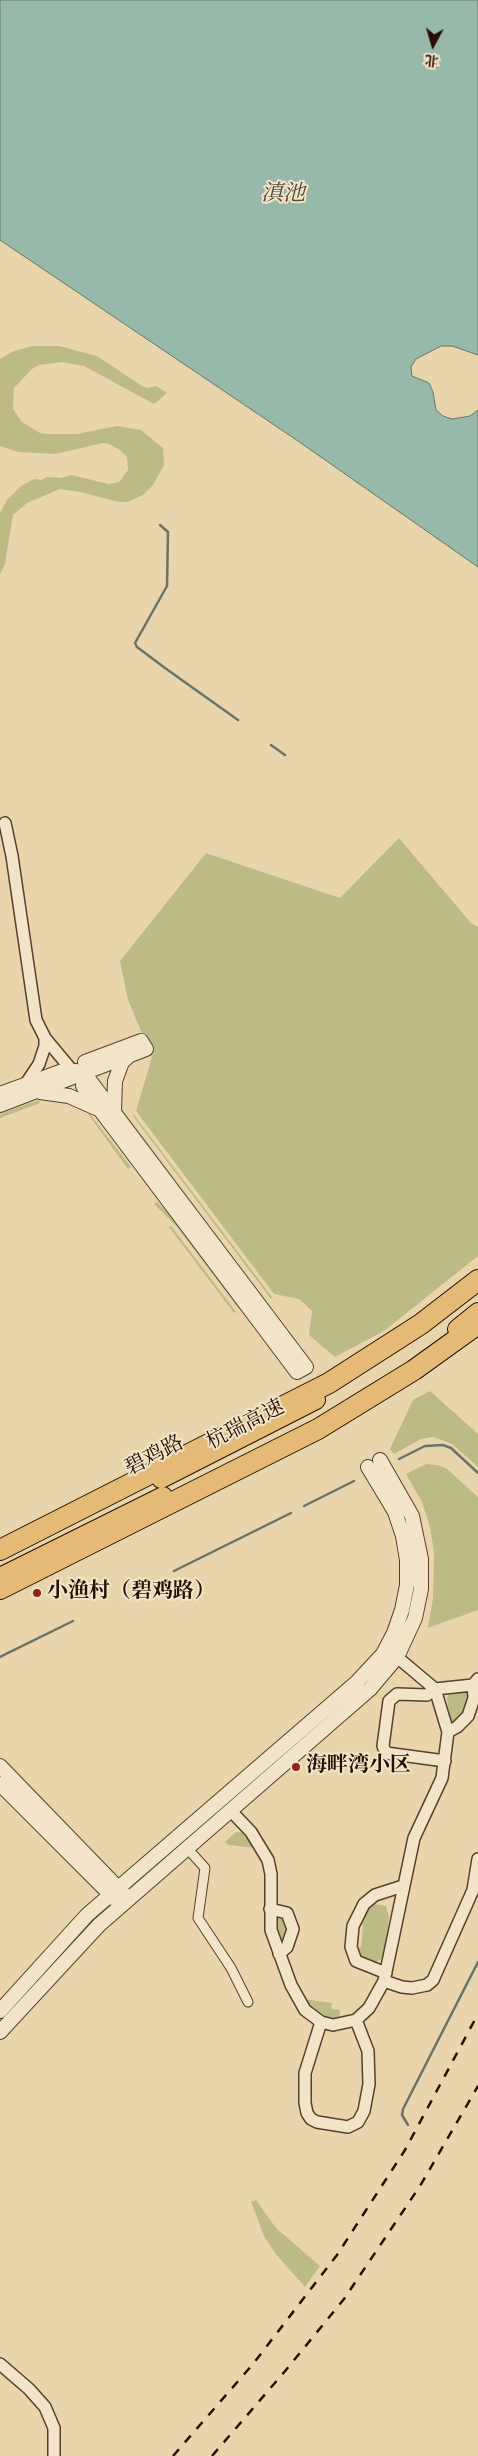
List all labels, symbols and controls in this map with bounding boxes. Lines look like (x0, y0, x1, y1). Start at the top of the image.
north arrow (408, 20, 458, 70)
text: 北 (424, 50, 439, 70)
water label: 滇池 (261, 182, 305, 208)
street label: 杭瑞高速 (203, 1396, 289, 1456)
street label: 碧鸡路 (121, 1431, 189, 1483)
place label: 小渔村（碧鸡路） (47, 1580, 215, 1606)
marker: 小渔村（碧鸡路） (31, 1587, 43, 1599)
place label: 海畔湾小区 (306, 1754, 411, 1780)
marker: 海畔湾小区 (290, 1761, 302, 1773)

